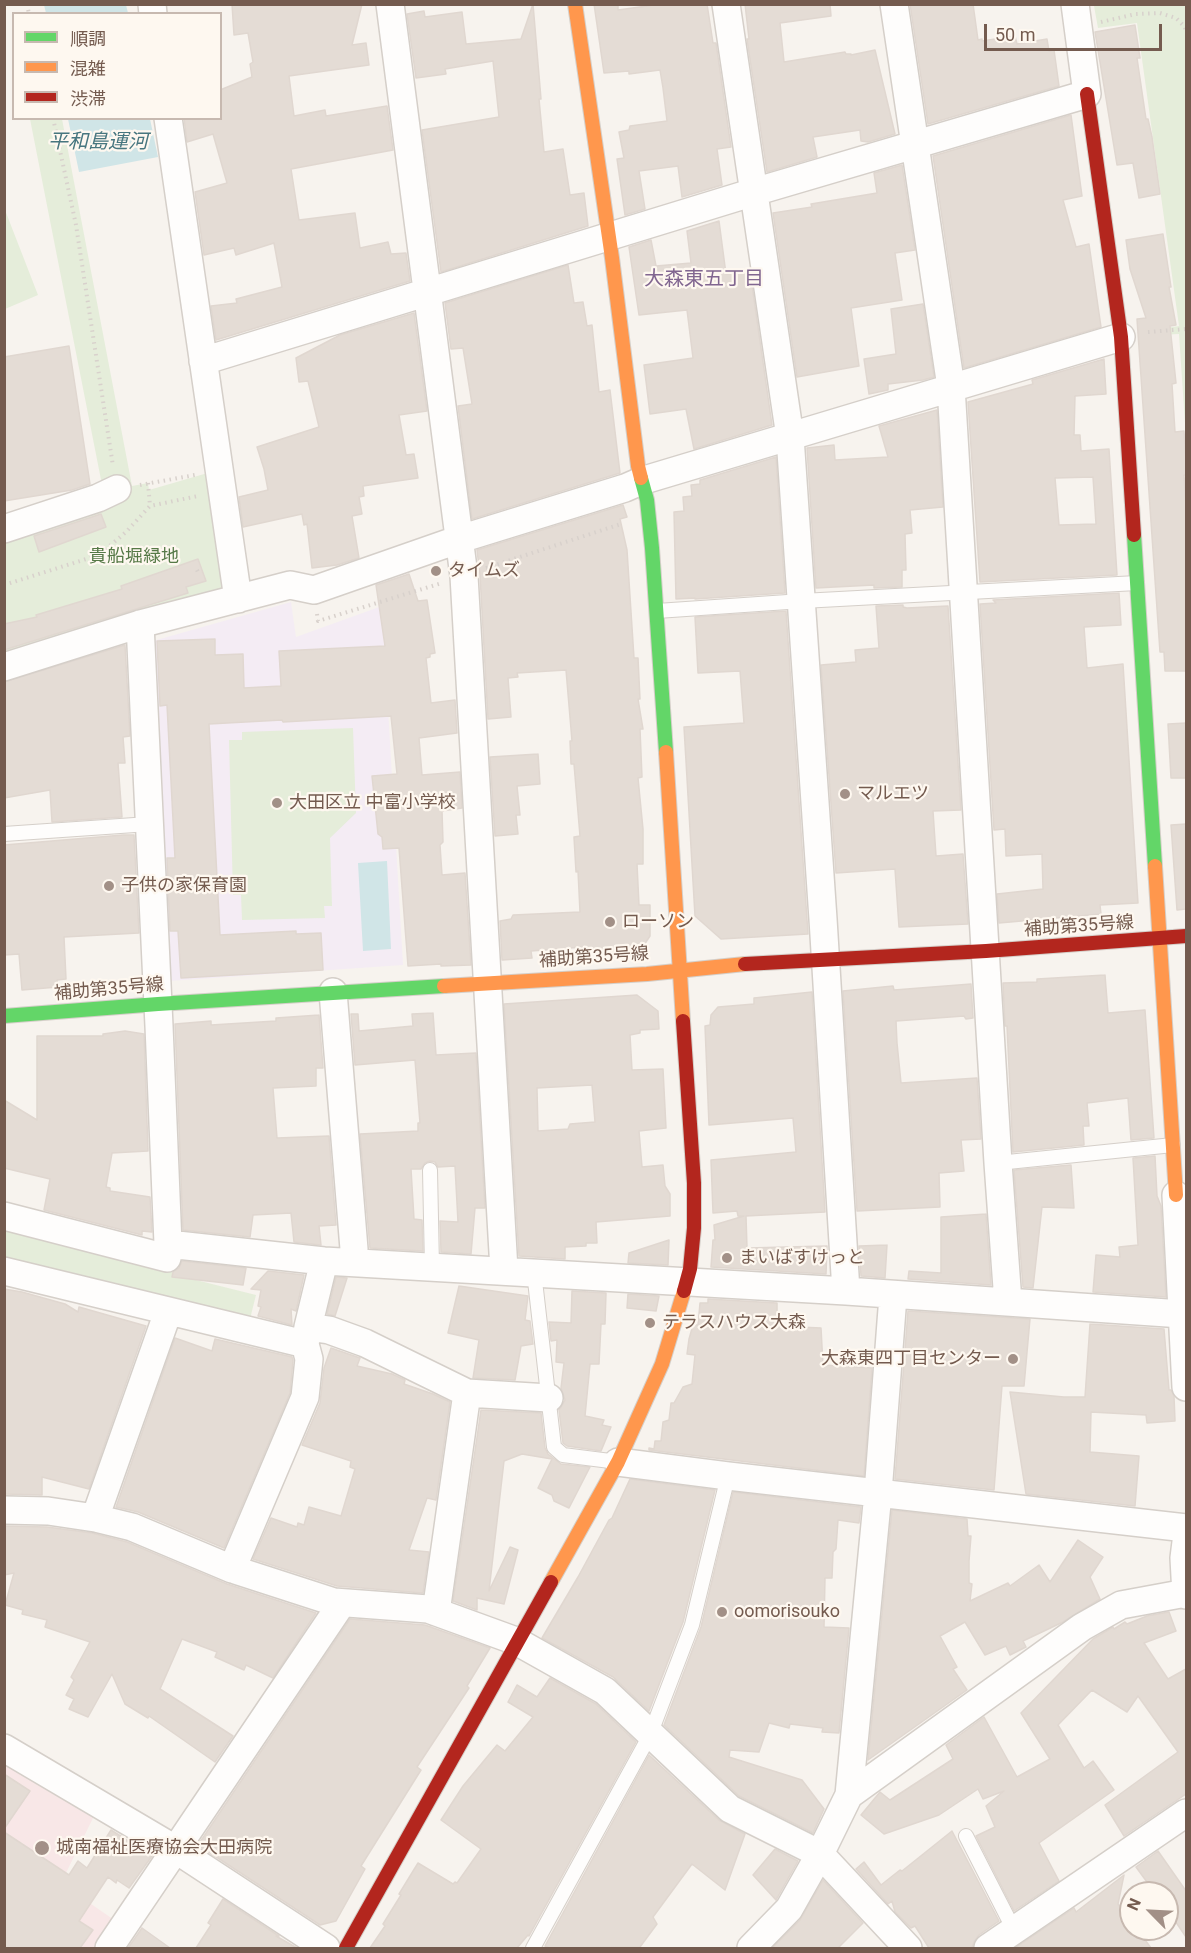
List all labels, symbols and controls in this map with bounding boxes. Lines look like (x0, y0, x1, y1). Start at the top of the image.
legend (12, 12, 222, 120)
scale bar (987, 12, 1166, 50)
text: 50 m (995, 24, 1035, 45)
text: 順調 (70, 28, 106, 49)
text: 混雑 (70, 58, 106, 79)
text: 渋滞 (70, 88, 106, 109)
water label: 平和島運河 (48, 131, 148, 155)
district label: 大森東五丁目 (644, 268, 764, 292)
park label: 貴船堀緑地 (89, 546, 179, 568)
place label: タイムズ (448, 560, 520, 582)
marker: タイムズ (429, 564, 443, 578)
place label: マルエツ (857, 783, 929, 805)
marker: マルエツ (838, 787, 852, 801)
place label: 大田区立 中富小学校 (289, 792, 455, 814)
marker: 大田区立 中富小学校 (270, 796, 284, 810)
place label: 子供の家保育園 (121, 875, 247, 897)
marker: 子供の家保育園 (102, 879, 116, 893)
place label: ローソン (622, 911, 694, 933)
street label: 補助第35号線 (1023, 912, 1135, 942)
marker: ローソン (603, 915, 617, 929)
street label: 補助第35号線 (538, 943, 650, 973)
street label: 補助第35号線 (53, 974, 165, 1006)
place label: まいばすけっと (739, 1247, 865, 1269)
marker: まいばすけっと (720, 1251, 734, 1265)
place label: テラスハウス大森 (662, 1312, 806, 1334)
marker: テラスハウス大森 (643, 1316, 657, 1330)
place label: 大森東四丁目センター (821, 1348, 1001, 1370)
marker: 大森東四丁目センター (1006, 1352, 1020, 1366)
place label: oomorisouko (734, 1601, 840, 1623)
marker: oomorisouko (715, 1605, 729, 1619)
place label: 城南福祉医療協会大田病院 (56, 1837, 272, 1859)
marker: 城南福祉医療協会大田病院 (33, 1839, 51, 1857)
north arrow (1119, 1881, 1179, 1941)
text: N (1123, 1895, 1145, 1913)

